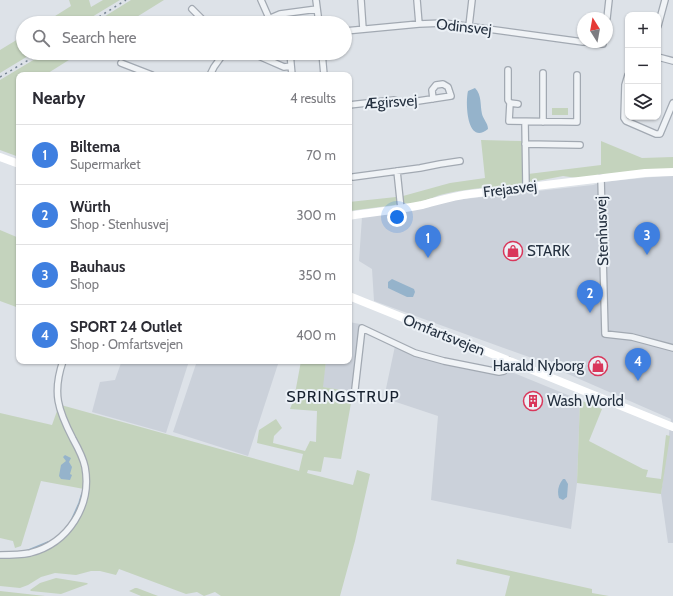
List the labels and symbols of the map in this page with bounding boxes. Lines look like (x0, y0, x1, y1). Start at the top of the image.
north arrow (577, 12, 613, 48)
street label: Odinsvej (435, 15, 493, 39)
street label: Ægirsvej (363, 91, 418, 113)
street label: Frejasvej (482, 177, 538, 201)
street label: Stenhusvej (592, 196, 612, 266)
your location (387, 207, 407, 227)
pin: 3 (634, 222, 660, 255)
pin: 1 (415, 225, 441, 258)
shop icon: STARK (502, 240, 524, 262)
place label: STARK (527, 242, 570, 260)
pin: 2 (577, 280, 603, 313)
street label: Omfartsvejen (400, 310, 488, 360)
pin: 4 (625, 348, 651, 381)
shop icon: Harald Nyborg (587, 355, 609, 377)
place label: Harald Nyborg (493, 357, 585, 375)
district label: SPRINGSTRUP (286, 387, 400, 406)
building icon: Wash World (522, 390, 544, 412)
place label: Wash World (547, 392, 624, 410)

